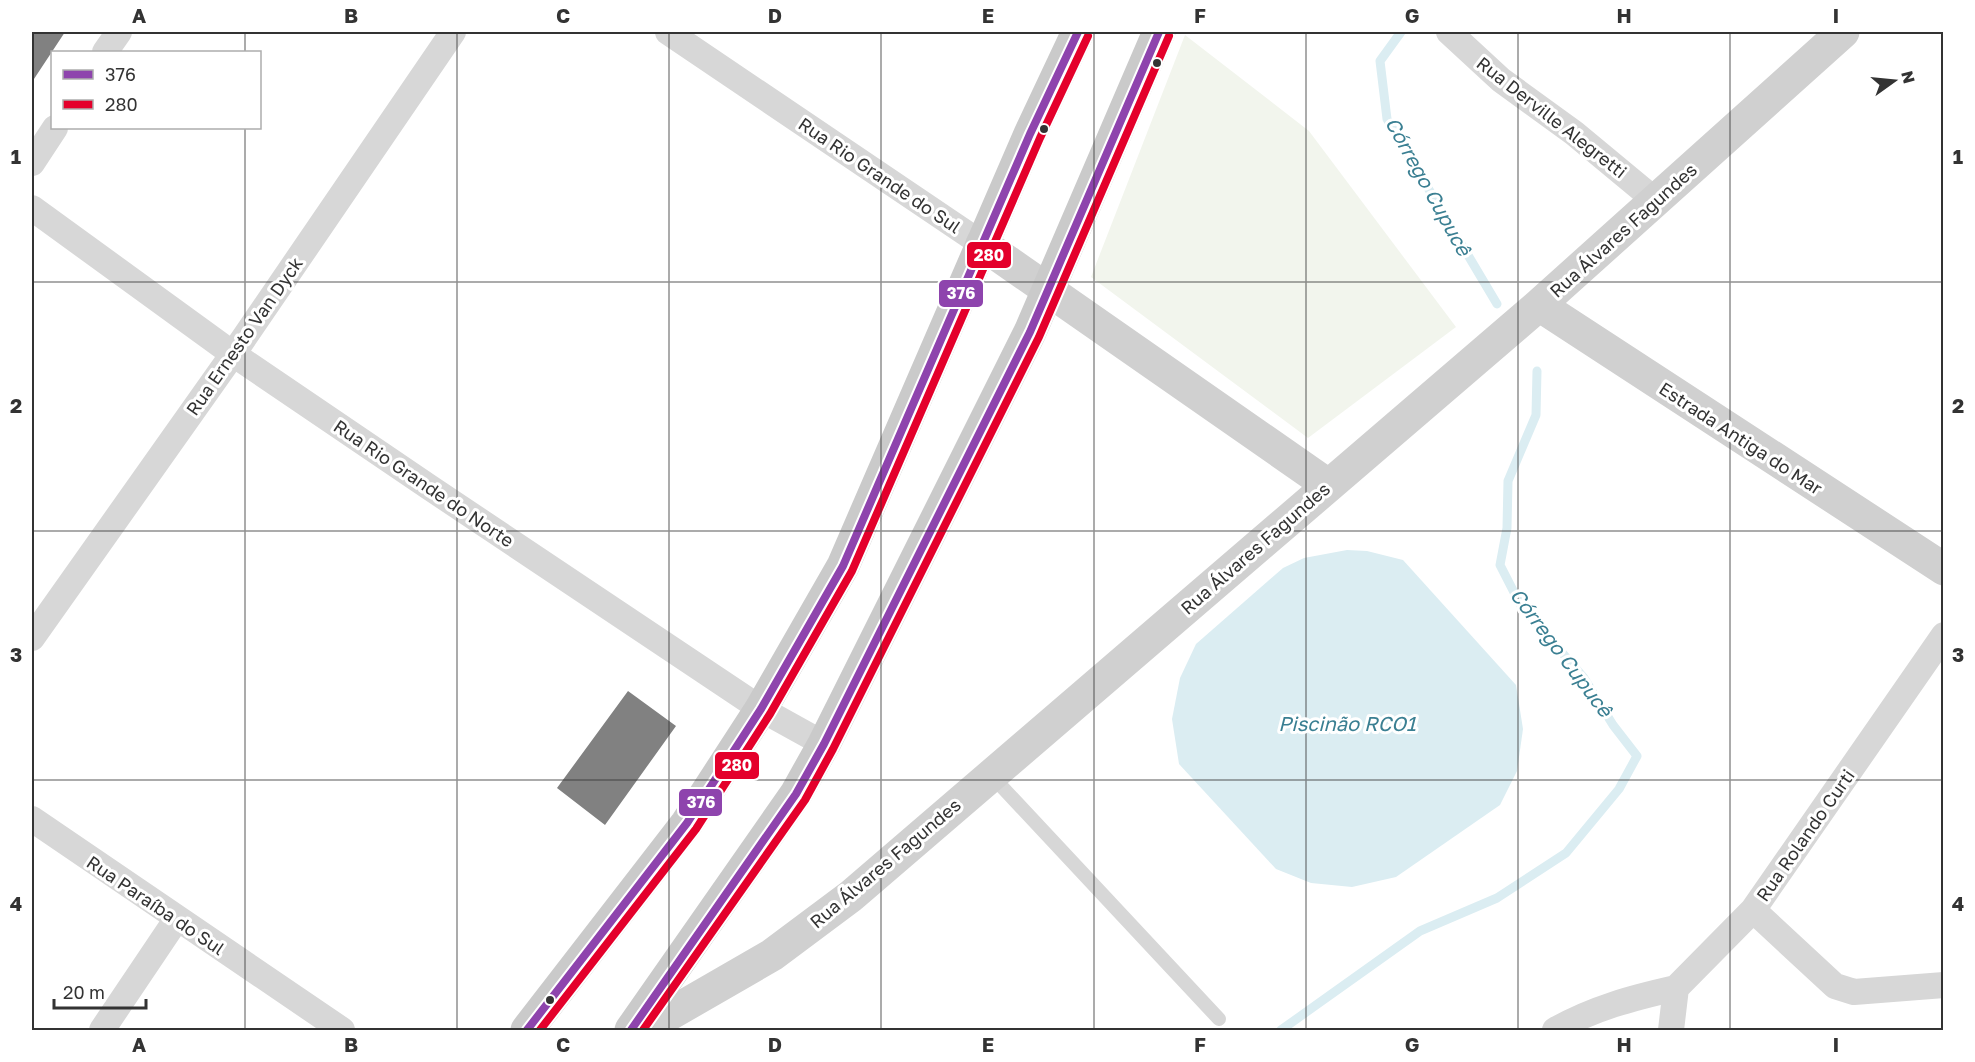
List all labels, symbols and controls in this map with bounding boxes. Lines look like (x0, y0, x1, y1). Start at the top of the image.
text: A (132, 3, 146, 27)
text: B (344, 3, 358, 27)
text: C (556, 3, 570, 27)
text: D (768, 3, 782, 27)
text: E (982, 3, 994, 27)
text: F (1194, 3, 1206, 27)
text: G (1405, 3, 1419, 27)
text: H (1616, 3, 1632, 27)
text: I (1833, 3, 1839, 27)
legend (51, 51, 261, 129)
north arrow (1864, 51, 1924, 111)
street label: Rua Derville Alegretti (1473, 52, 1631, 182)
unlabelled marker (1151, 57, 1163, 69)
text: 376 (105, 63, 136, 85)
text: N (1897, 69, 1920, 86)
text: 280 (105, 93, 138, 115)
street label: Rua Rio Grande do Sul (795, 112, 966, 238)
water label: Córrego Cupucê (1380, 113, 1478, 261)
unlabelled marker (1038, 123, 1050, 135)
text: 1 (11, 144, 21, 168)
text: 1 (1953, 144, 1963, 168)
street label: Rua Álvares Fagundes (1545, 158, 1701, 302)
line badge: 280 (966, 241, 1012, 269)
text: 280 (974, 245, 1004, 265)
street label: Rua Ernesto Van Dyck (181, 253, 307, 419)
line badge: 376 (938, 279, 984, 308)
text: 376 (947, 283, 975, 303)
street label: Estrada Antiga do Mar (1655, 377, 1827, 499)
text: 2 (10, 393, 22, 417)
text: 2 (1952, 393, 1964, 417)
street label: Rua Rio Grande do Norte (330, 414, 518, 552)
street label: Rua Álvares Fagundes (1176, 477, 1334, 619)
water label: Córrego Cupucê (1505, 583, 1619, 723)
text: 3 (10, 642, 22, 666)
text: 3 (1952, 642, 1964, 666)
water label: Piscinão RCO1 (1278, 711, 1416, 735)
line badge: 280 (714, 751, 760, 780)
text: 280 (722, 755, 752, 775)
street label: Rua Rolando Curti (1751, 765, 1859, 905)
line badge: 376 (678, 788, 723, 817)
text: 376 (687, 792, 715, 812)
street label: Rua Álvares Fagundes (805, 793, 965, 933)
street label: Rua Paraíba do Sul (83, 851, 229, 959)
text: 4 (10, 891, 22, 915)
text: 4 (1952, 891, 1964, 915)
scale bar (54, 972, 146, 1010)
text: 20 m (63, 981, 105, 1003)
unlabelled marker (544, 994, 556, 1006)
text: A (132, 1032, 146, 1056)
text: B (344, 1032, 358, 1056)
text: C (556, 1032, 570, 1056)
text: D (768, 1032, 782, 1056)
text: E (982, 1032, 994, 1056)
text: F (1194, 1032, 1206, 1056)
text: G (1405, 1032, 1419, 1056)
text: H (1616, 1032, 1632, 1056)
text: I (1833, 1032, 1839, 1056)

